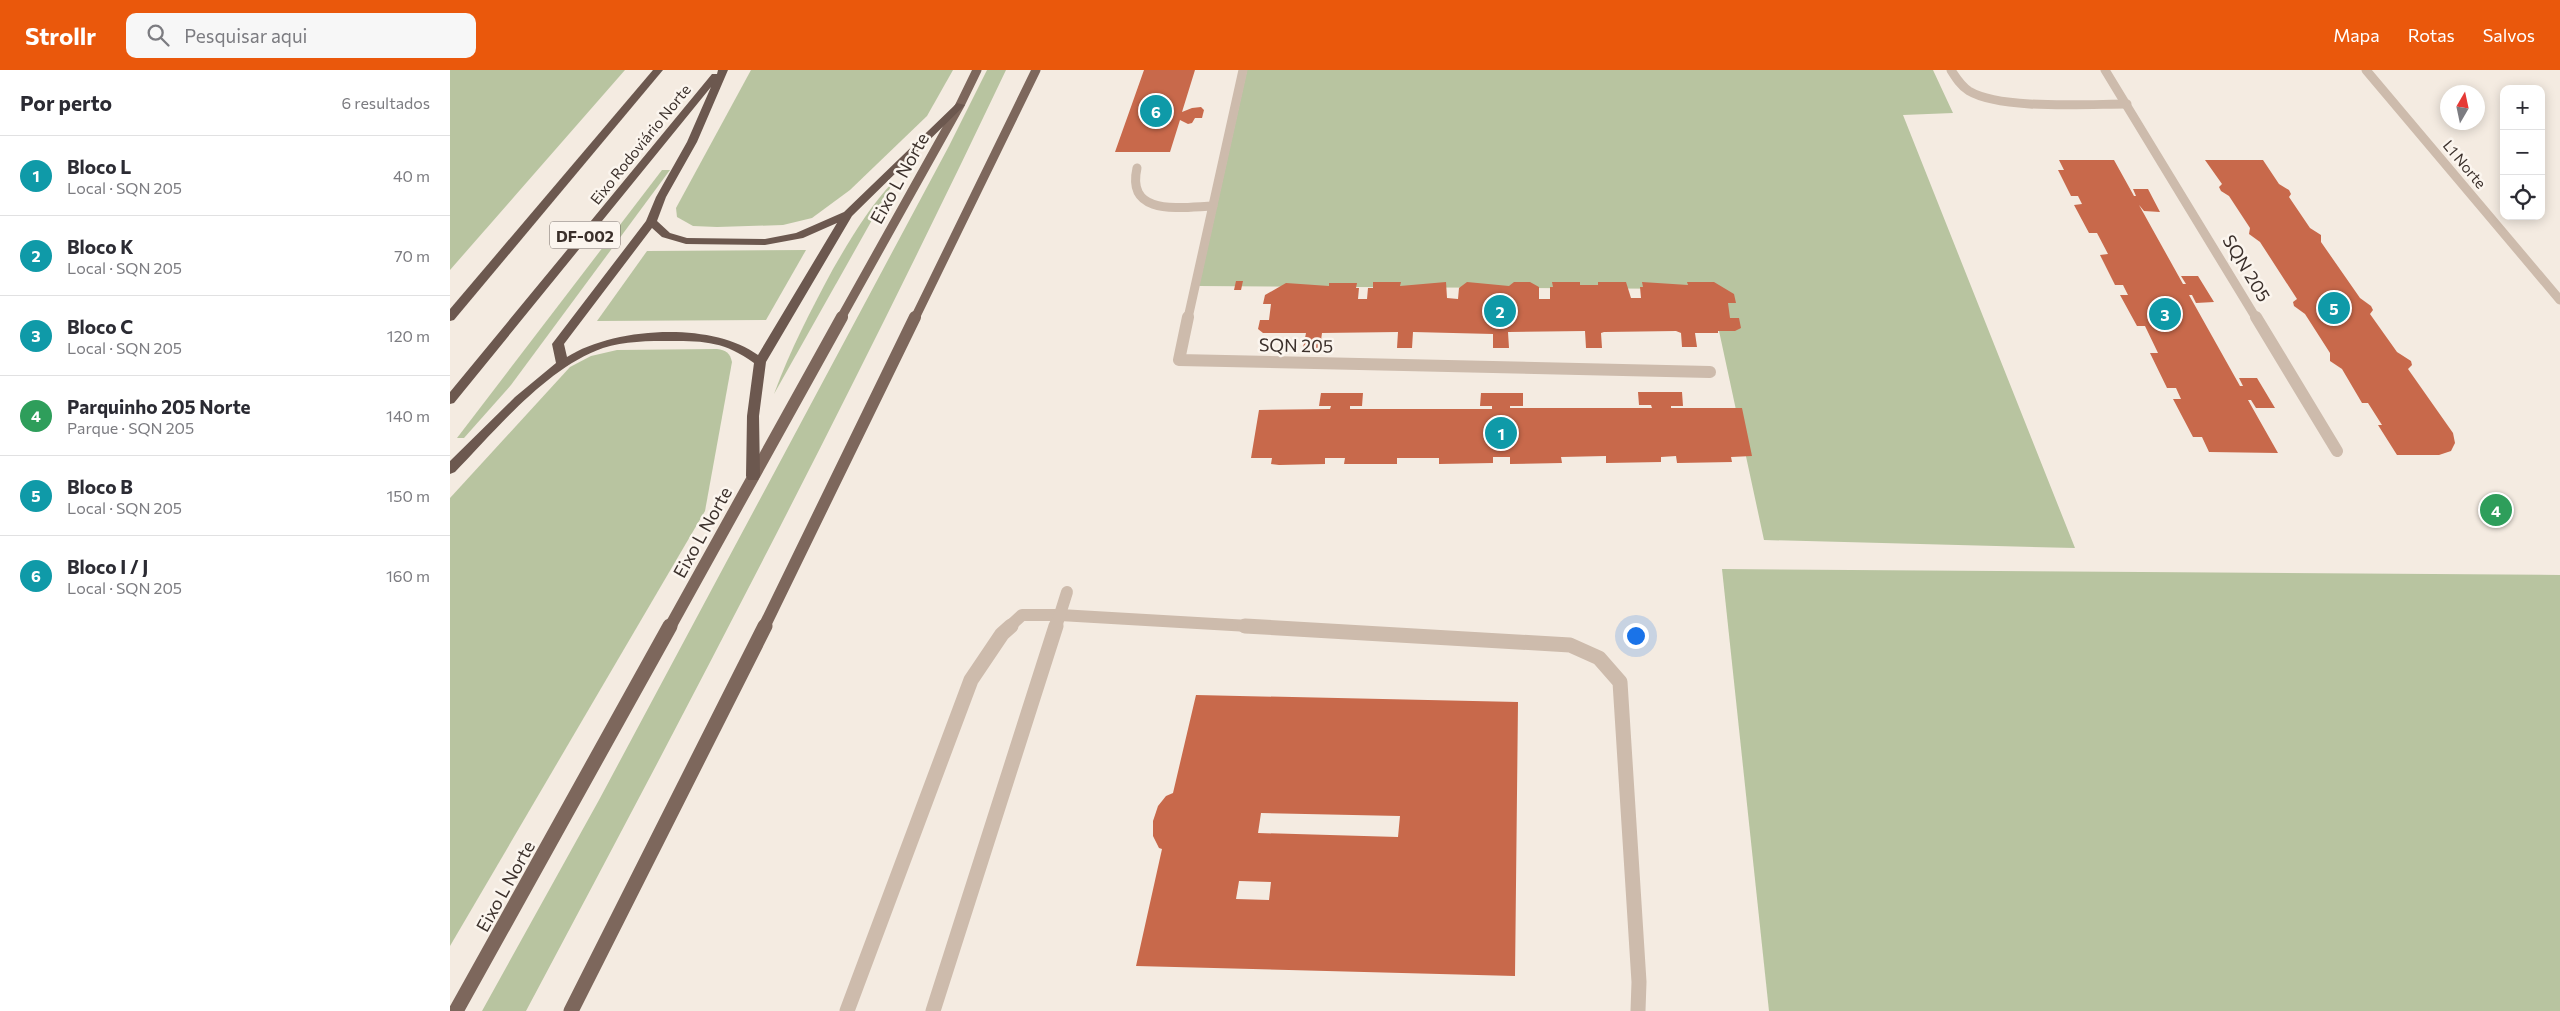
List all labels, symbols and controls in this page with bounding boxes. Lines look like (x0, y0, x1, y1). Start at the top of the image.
search box (126, 13, 476, 58)
text: Strollr (25, 21, 96, 50)
icon: search (144, 21, 172, 49)
text: Pesquisar aqui (184, 24, 307, 47)
text: Mapa (2333, 24, 2380, 46)
text: Rotas (2408, 24, 2455, 46)
text: Salvos (2483, 24, 2535, 46)
street label: Eixo Rodoviário Norte (586, 80, 694, 208)
north arrow (2440, 85, 2485, 130)
map controls (2500, 85, 2545, 220)
button: + (2500, 85, 2545, 130)
text: Por perto (20, 90, 112, 115)
pin: 6 (1140, 92, 1172, 130)
text: 6 resultados (342, 93, 430, 112)
street label: Eixo L Norte (865, 129, 933, 227)
button: − (2500, 130, 2545, 175)
street label: L1 Norte (2440, 136, 2490, 192)
text: Bloco L (67, 155, 131, 178)
text: 1 (32, 166, 40, 185)
text: 40 m (393, 166, 430, 185)
button: locate (2500, 175, 2545, 220)
text: Local · SQN 205 (67, 178, 182, 197)
road number: DF-002 (550, 222, 620, 248)
street label: SQN 205 (2218, 230, 2276, 306)
text: Bloco K (67, 235, 134, 258)
text: 2 (31, 246, 41, 265)
text: 70 m (394, 246, 430, 265)
text: Local · SQN 205 (67, 258, 182, 277)
pin: 5 (2318, 289, 2350, 327)
pin: 2 (1484, 292, 1516, 330)
pin: 3 (2149, 295, 2181, 333)
text: Bloco C (67, 315, 133, 338)
text: 3 (31, 326, 41, 345)
text: 120 m (387, 326, 430, 345)
street label: SQN 205 (1259, 333, 1333, 357)
text: Local · SQN 205 (67, 338, 182, 357)
text: Parquinho 205 Norte (67, 395, 251, 418)
text: 4 (31, 406, 41, 425)
text: 140 m (386, 406, 430, 425)
pin: 1 (1485, 414, 1517, 452)
text: Parque · SQN 205 (67, 418, 194, 437)
text: Bloco B (67, 475, 133, 498)
street label: Eixo L Norte (668, 483, 736, 581)
text: 5 (31, 486, 41, 505)
text: 150 m (387, 486, 430, 505)
pin: 4 (2480, 491, 2512, 529)
text: Local · SQN 205 (67, 498, 182, 517)
text: Bloco I / J (67, 555, 148, 578)
text: 6 (31, 566, 41, 585)
text: 160 m (386, 566, 430, 585)
text: Local · SQN 205 (67, 578, 182, 597)
your location (1623, 623, 1649, 649)
street label: Eixo L Norte (471, 837, 539, 935)

